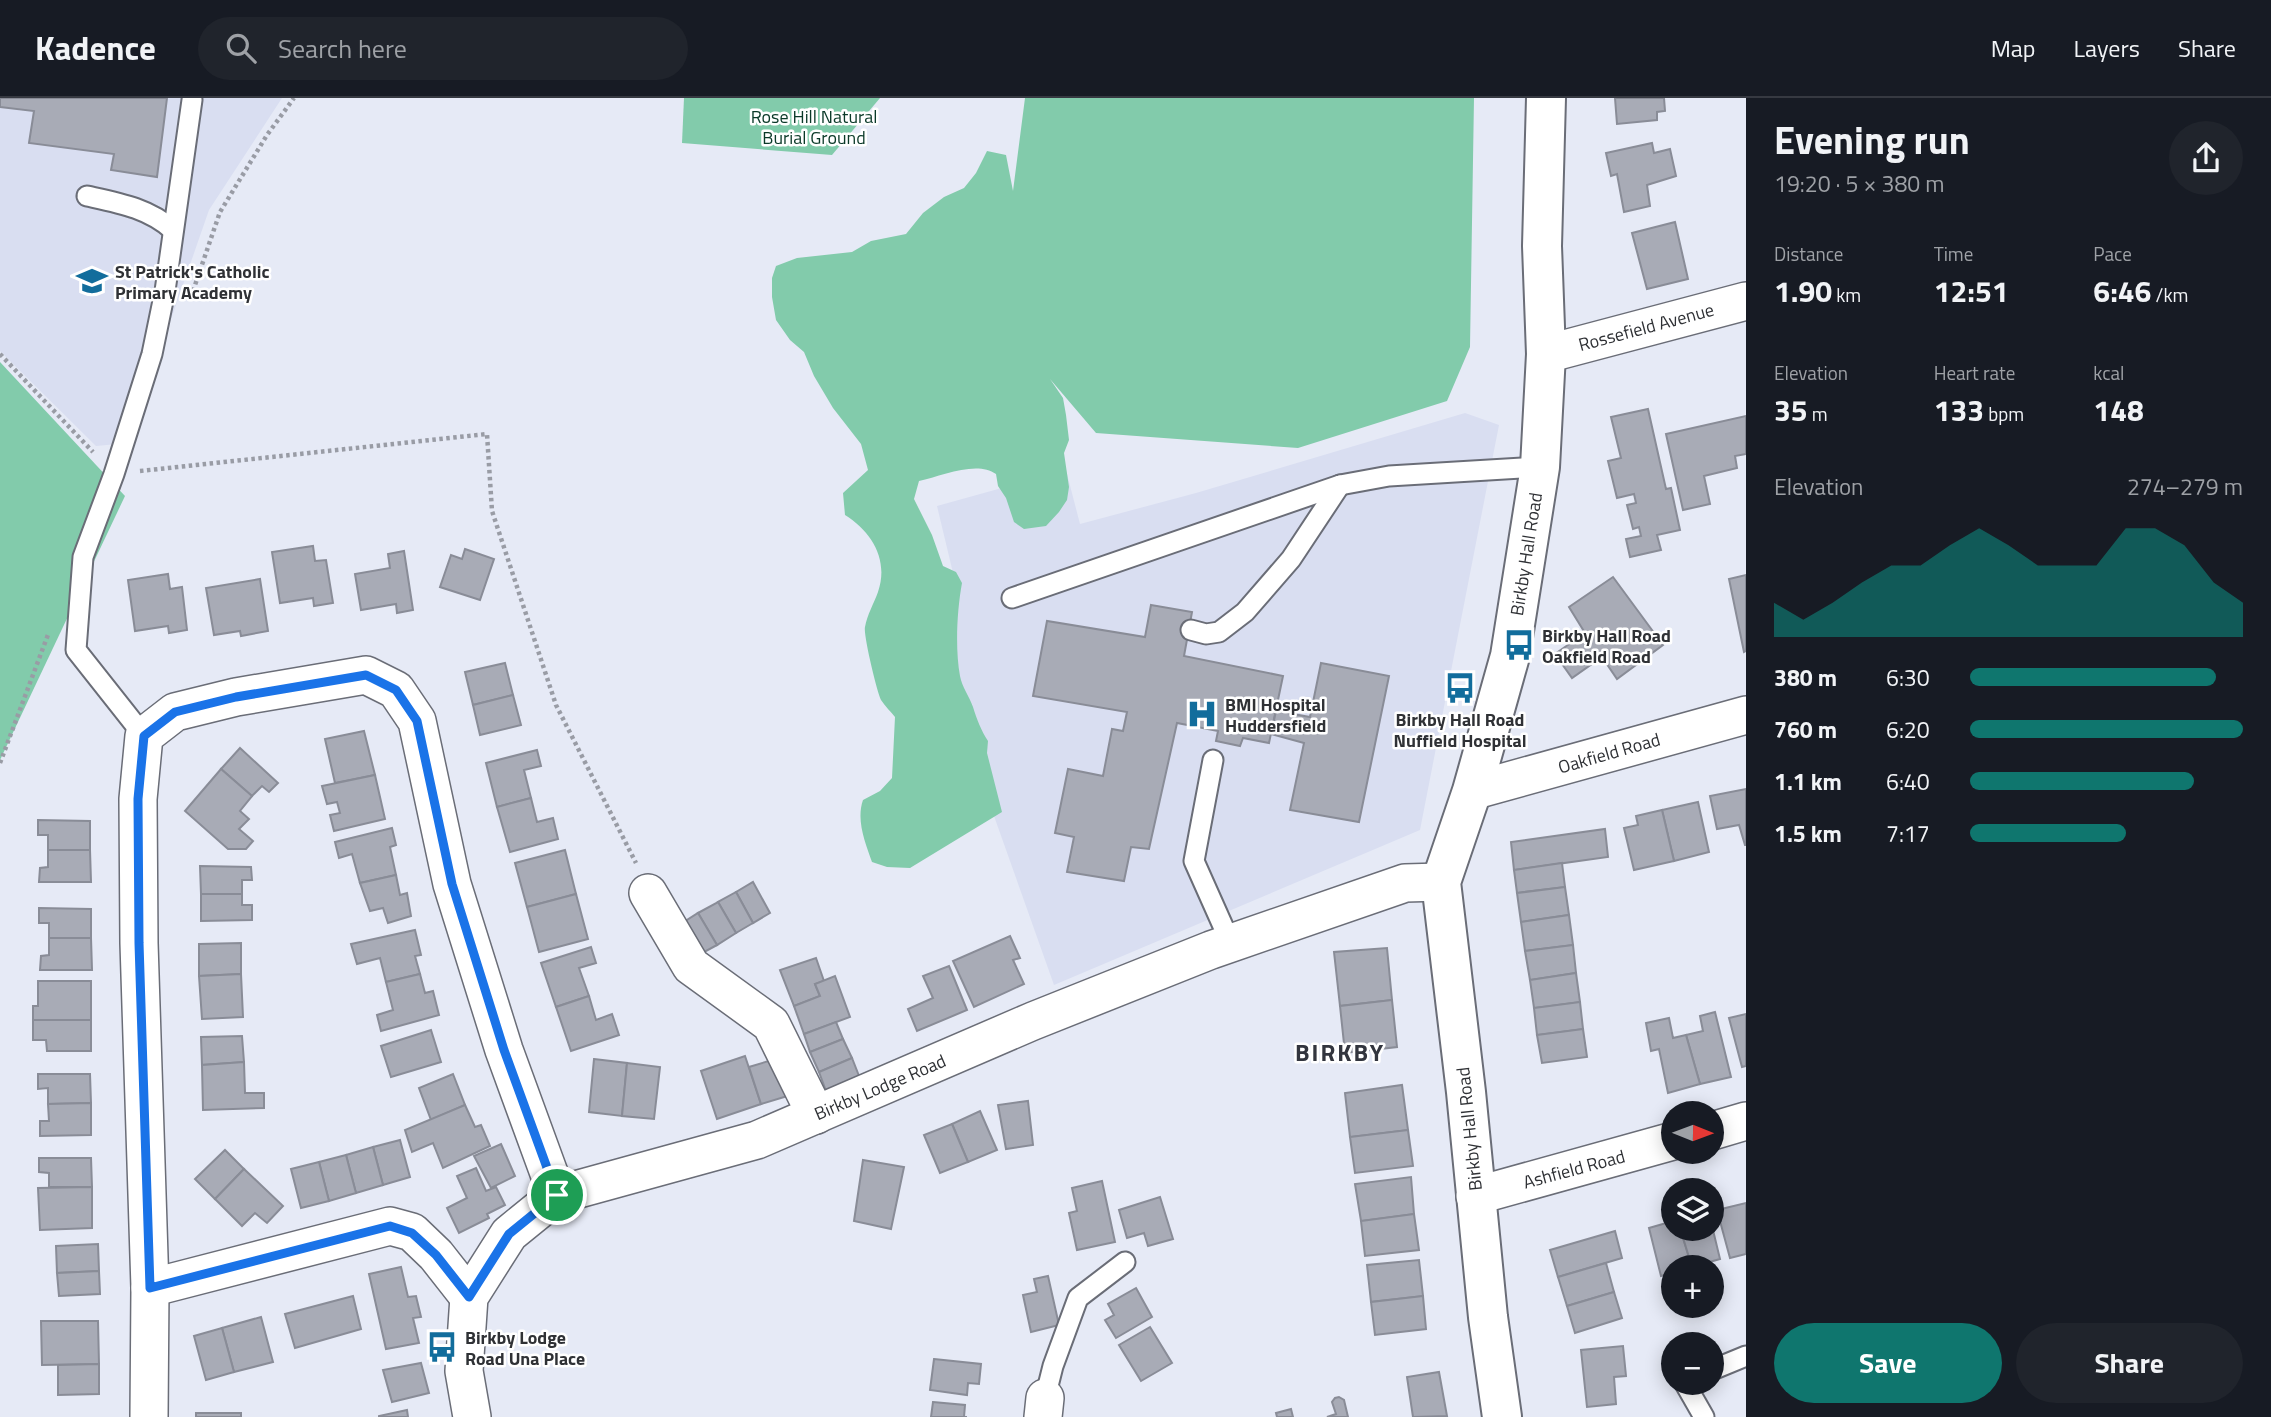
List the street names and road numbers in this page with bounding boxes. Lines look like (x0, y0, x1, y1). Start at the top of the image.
street label: Rossefield Avenue (1575, 296, 1717, 358)
street label: Birkby Hall Road (1503, 491, 1549, 617)
street label: Oakfield Road (1555, 726, 1663, 780)
street label: Birkby Lodge Road (810, 1047, 950, 1127)
street label: Birkby Hall Road (1449, 1066, 1489, 1192)
street label: Ashfield Road (1520, 1142, 1628, 1196)

